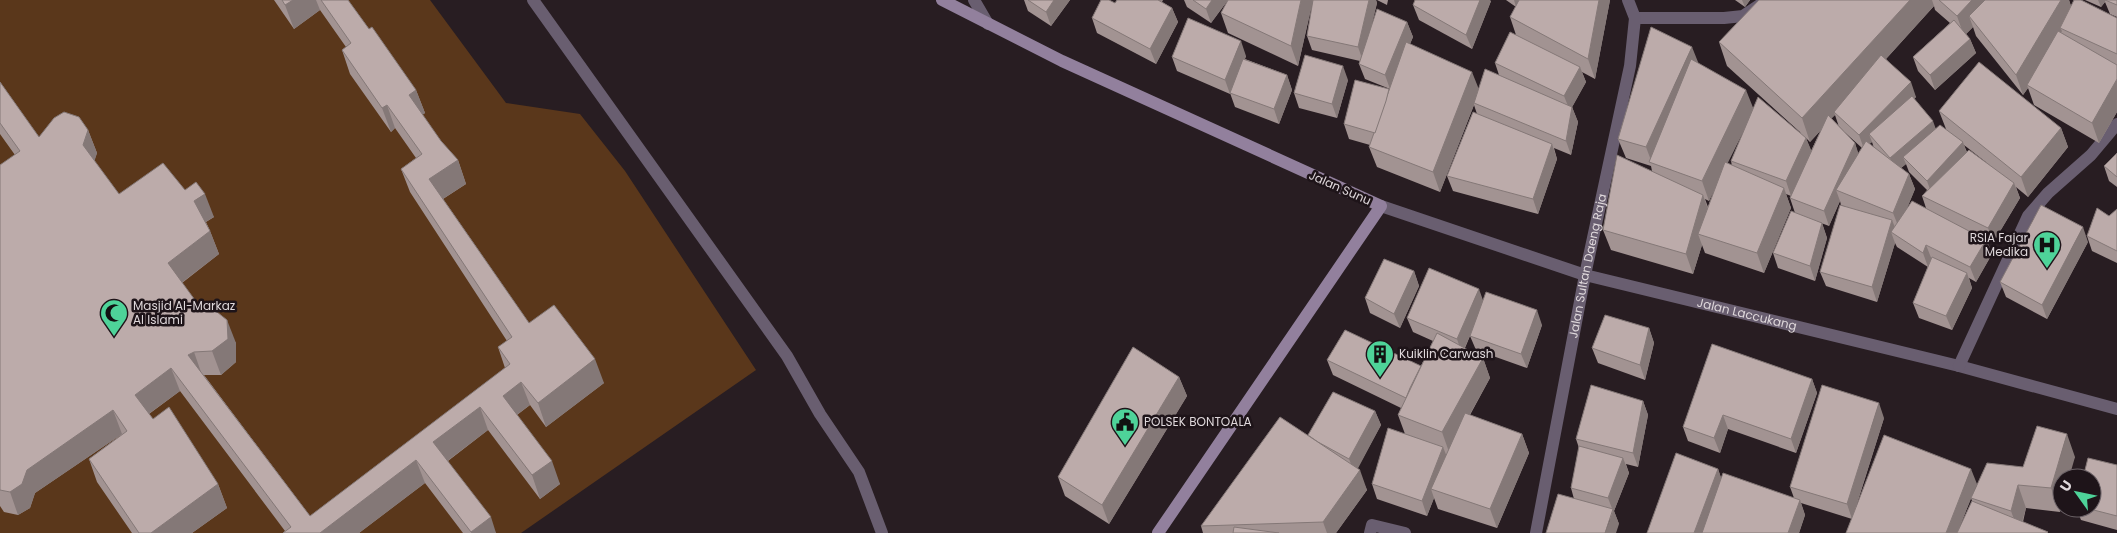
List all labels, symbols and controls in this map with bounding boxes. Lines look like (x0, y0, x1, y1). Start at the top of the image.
street label: Jalan Sunu (1306, 166, 1374, 209)
street label: Jalan Sultan Daeng Raja (1564, 192, 1610, 340)
place label: RSIA Fajar Medika (1970, 229, 2029, 260)
hospital icon: RSIA Fajar Medika (2032, 230, 2062, 269)
street label: Jalan Laccukang (1695, 294, 1799, 334)
place label: Masjid Al-Markaz Al Islami (133, 297, 235, 328)
mosque icon: Masjid Al-Markaz Al Islami (99, 298, 129, 337)
building icon: Kuiklin Carwash (1365, 339, 1395, 378)
place label: Kuiklin Carwash (1399, 345, 1494, 362)
public building icon: POLSEK BONTOALA (1110, 407, 1140, 446)
place label: POLSEK BONTOALA (1144, 413, 1252, 430)
north arrow (2052, 468, 2102, 518)
text: U (2055, 476, 2077, 496)

